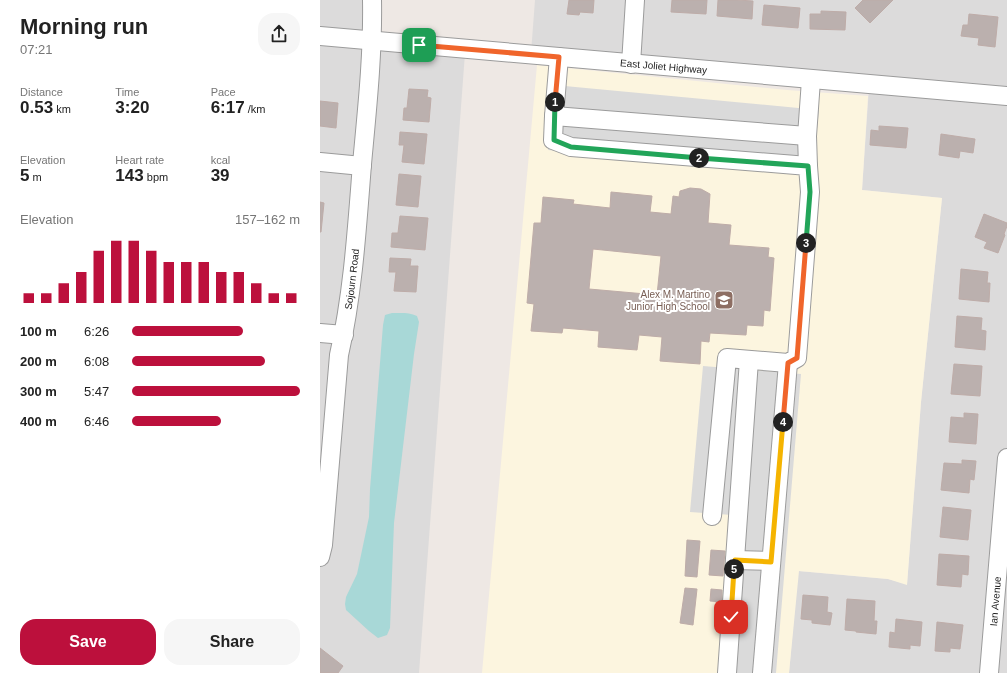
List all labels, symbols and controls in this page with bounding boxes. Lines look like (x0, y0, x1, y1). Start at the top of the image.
button: share (258, 13, 300, 55)
text: Morning run (20, 14, 148, 39)
pin (402, 28, 436, 62)
icon: arrive (408, 34, 430, 56)
text: 07:21 (20, 42, 53, 57)
street label: East Joliet Highway (620, 57, 708, 76)
text: Distance (20, 86, 63, 98)
text: Time (115, 86, 139, 98)
text: Pace (211, 86, 236, 98)
pin: 1 (545, 92, 565, 112)
text: 1 (552, 96, 558, 108)
text: 0.53 (20, 98, 53, 117)
text: 3:20 (115, 98, 149, 117)
text: 6:17 (211, 98, 245, 117)
text: km (53, 103, 71, 115)
text: /km (245, 103, 265, 115)
pin: 2 (689, 148, 709, 168)
text: 2 (696, 152, 702, 164)
text: Elevation (20, 154, 65, 166)
text: Heart rate (115, 154, 164, 166)
text: kcal (211, 154, 230, 166)
text: 5 (20, 166, 29, 185)
text: 143 (115, 166, 144, 185)
text: 39 (211, 166, 230, 185)
text: m (29, 171, 42, 183)
text: bpm (144, 171, 168, 183)
text: Elevation (20, 212, 73, 227)
text: 157–162 m (235, 212, 300, 227)
pin: 3 (796, 233, 816, 253)
text: 3 (803, 237, 809, 249)
street label: Sojourn Road (343, 248, 361, 310)
place label: Alex M. Martino Junior High School (626, 289, 710, 312)
school or university icon: Alex M. Martino Junior High School (713, 289, 735, 311)
text: 100 m (20, 324, 57, 339)
text: 6:26 (84, 324, 109, 339)
text: 200 m (20, 354, 57, 369)
text: 6:08 (84, 354, 109, 369)
text: 300 m (20, 384, 57, 399)
text: 5:47 (84, 384, 109, 399)
pin: 4 (773, 412, 793, 432)
text: 400 m (20, 414, 57, 429)
text: 6:46 (84, 414, 109, 429)
text: 4 (780, 416, 786, 428)
pin: 5 (724, 559, 744, 579)
text: 5 (731, 563, 737, 575)
street label: Ian Avenue (988, 576, 1003, 627)
pin (714, 600, 748, 634)
icon: check (720, 606, 742, 628)
button: Save (20, 619, 156, 665)
button: Share (164, 619, 300, 665)

